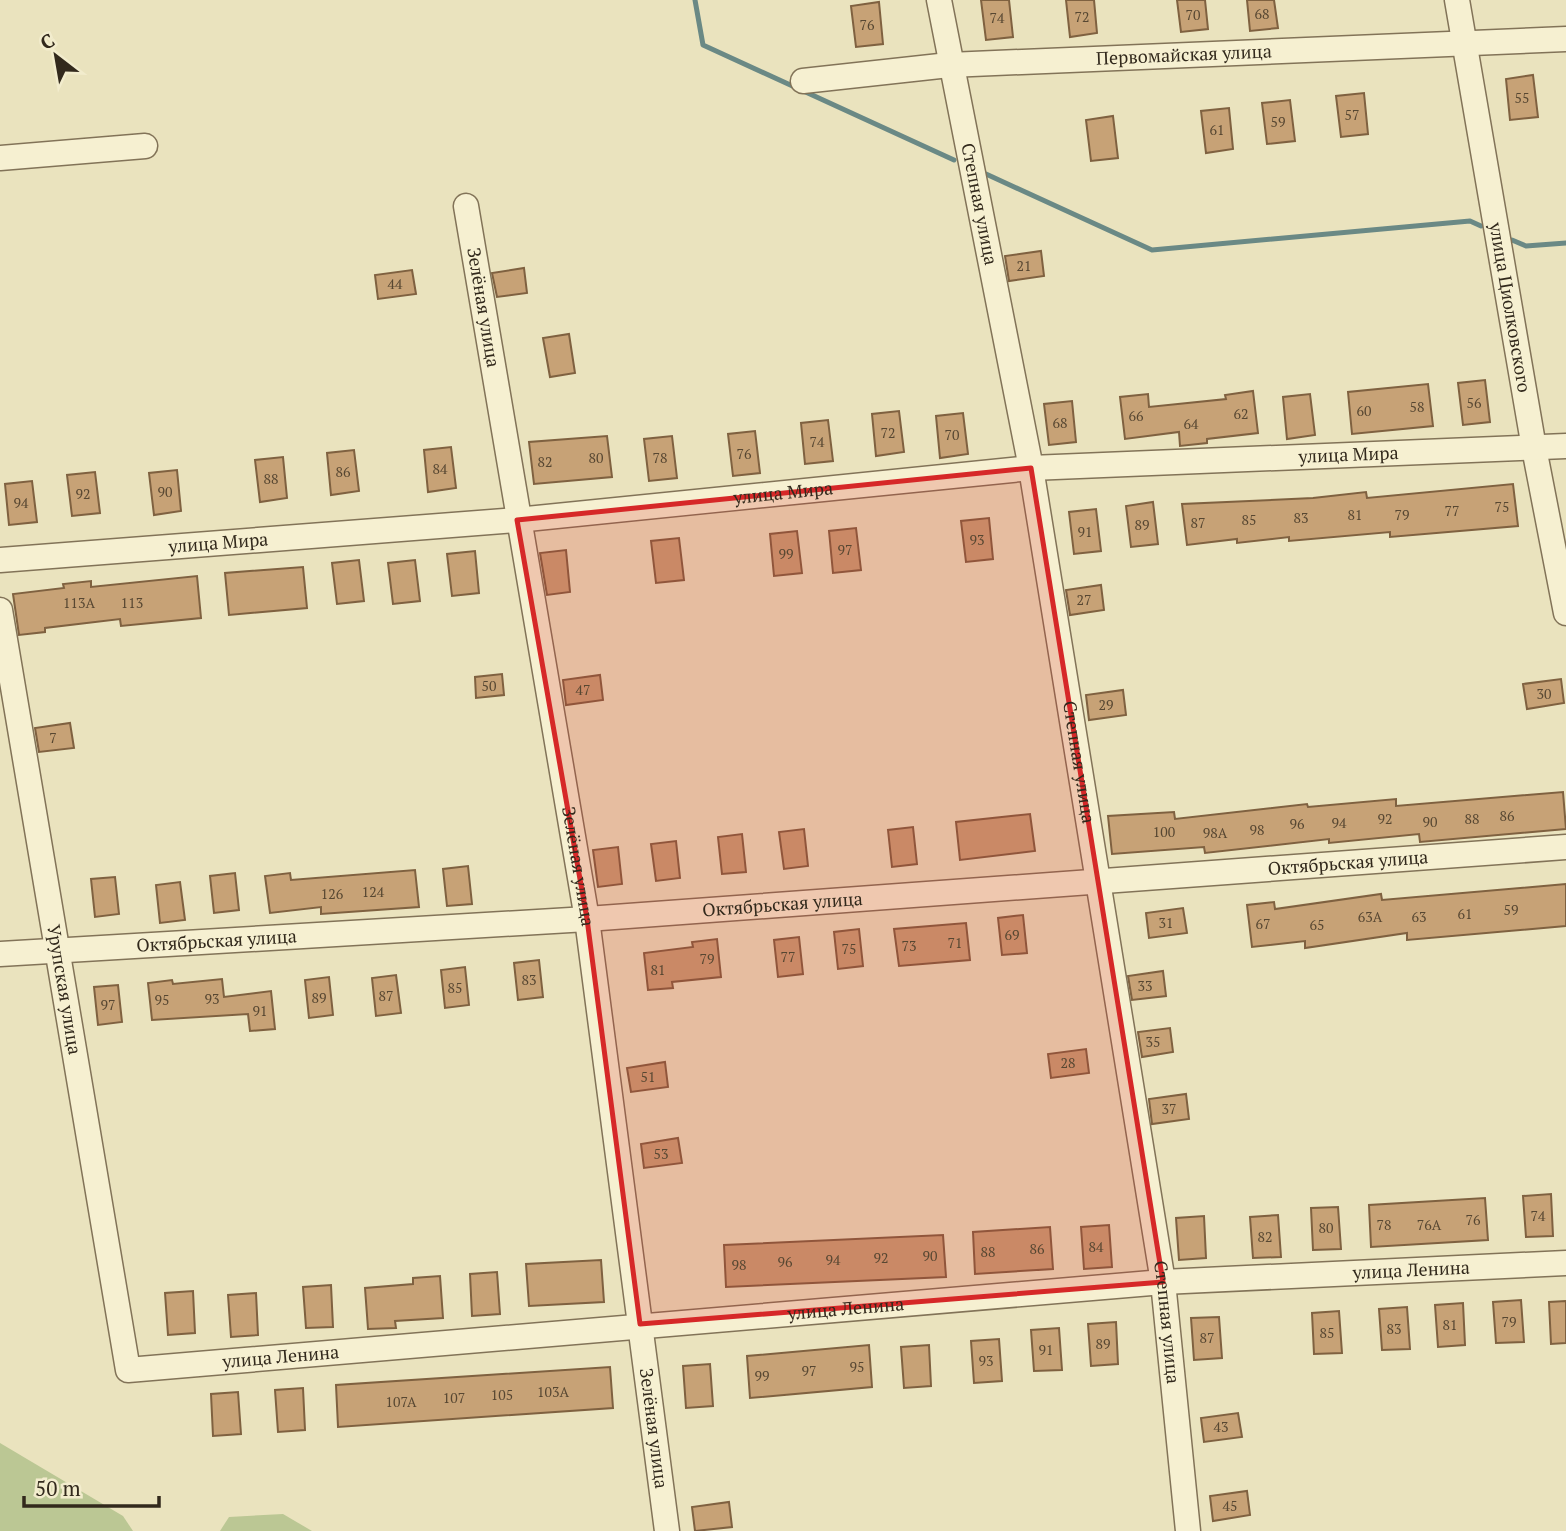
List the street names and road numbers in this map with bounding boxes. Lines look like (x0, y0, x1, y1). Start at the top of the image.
street label: Первомайская улица (1096, 38, 1272, 70)
street label: Степная улица (956, 141, 1004, 267)
street label: улица Циолковского (1484, 219, 1537, 394)
street label: Зелёная улица (462, 246, 506, 369)
street label: улица Мира (1297, 440, 1399, 468)
street label: улица Мира (731, 475, 834, 509)
street label: улица Мира (167, 526, 269, 558)
street label: Степная улица (1058, 699, 1101, 825)
street label: Зелёная улица (557, 805, 601, 928)
street label: Октябрьская улица (1267, 844, 1429, 880)
street label: Октябрьская улица (701, 886, 863, 921)
street label: Урупская улица (42, 923, 88, 1056)
street label: Октябрьская улица (136, 923, 298, 957)
street label: улица Ленина (1351, 1255, 1470, 1284)
street label: Степная улица (1149, 1259, 1186, 1385)
street label: улица Ленина (785, 1291, 905, 1325)
street label: улица Ленина (220, 1339, 340, 1373)
street label: Зелёная улица (635, 1367, 674, 1490)

